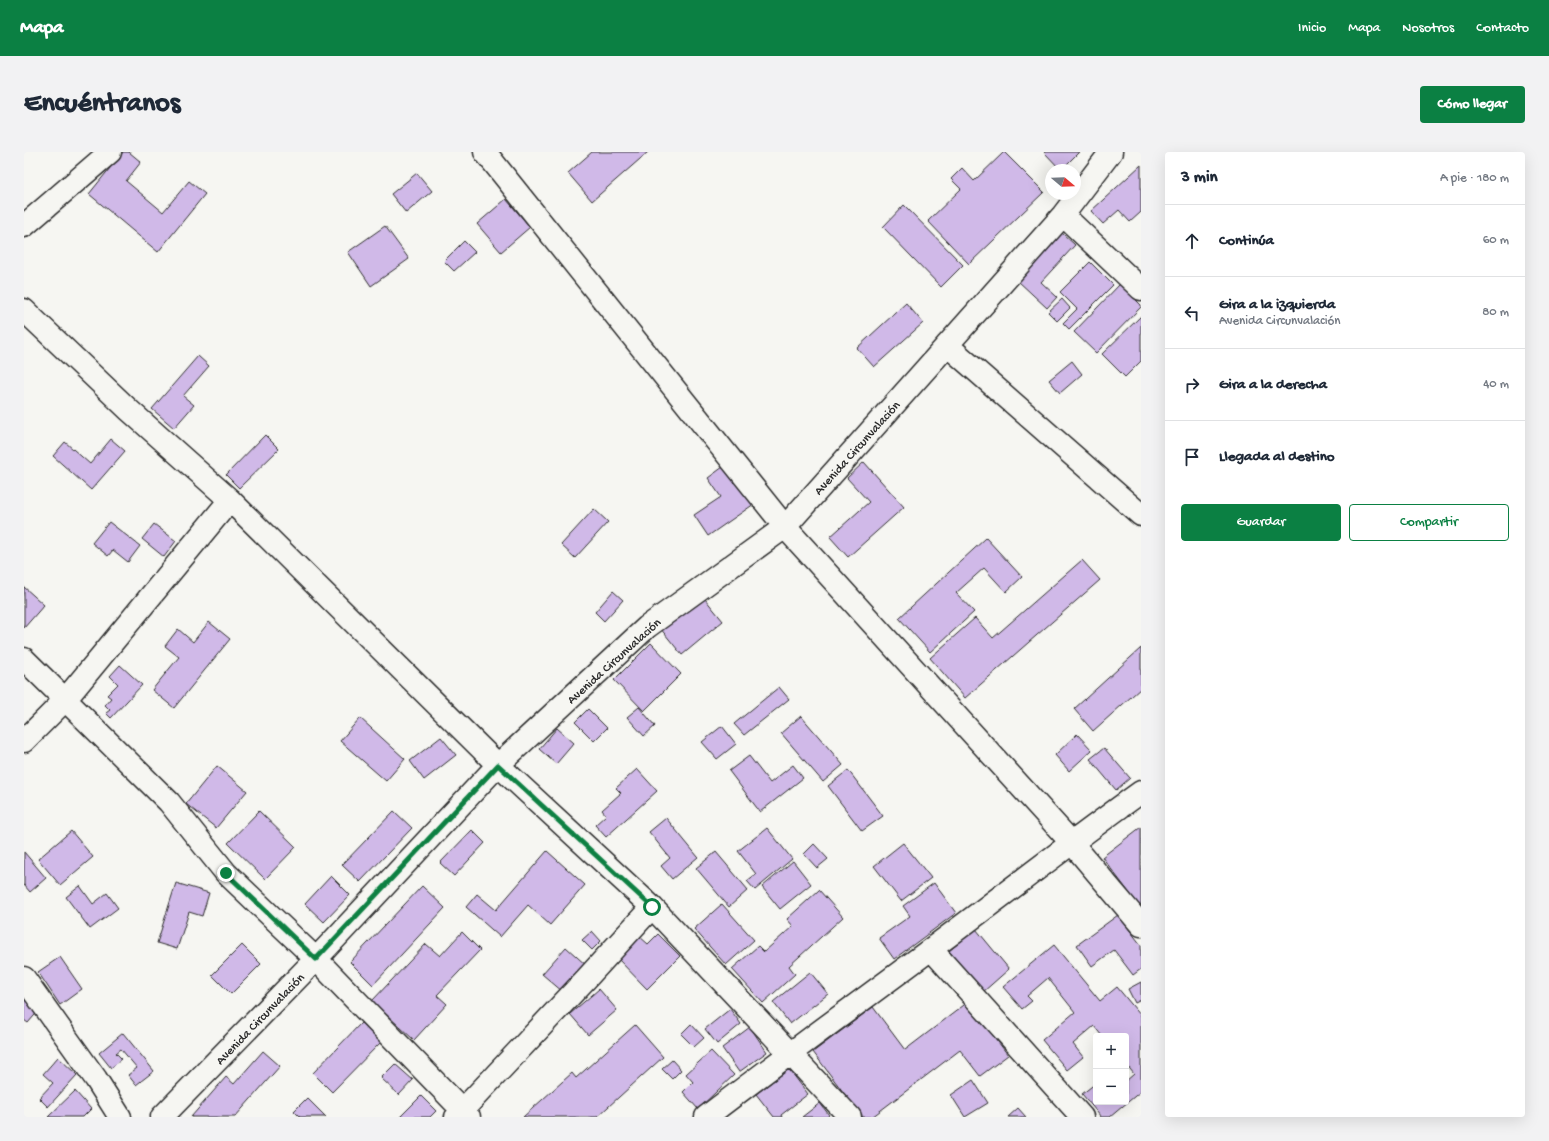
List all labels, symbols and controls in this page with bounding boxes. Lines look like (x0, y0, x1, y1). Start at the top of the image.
text: Mapa (20, 17, 64, 40)
text: Inicio (1298, 20, 1326, 37)
text: Mapa (1348, 20, 1380, 37)
text: Nosotros (1402, 20, 1454, 37)
text: Contacto (1476, 20, 1529, 37)
button: Cómo llegar (1420, 86, 1525, 123)
text: Encuéntranos (24, 88, 180, 121)
north arrow (1045, 164, 1081, 200)
text: 3 min (1181, 168, 1218, 188)
text: A pie · 180 m (1440, 171, 1509, 186)
icon: ahead (1181, 230, 1203, 252)
text: Continúa (1219, 232, 1274, 250)
text: 60 m (1483, 233, 1509, 248)
text: Gira a la izquierda (1219, 296, 1335, 314)
icon: left (1181, 302, 1203, 324)
text: 80 m (1482, 305, 1509, 320)
text: Avenida Circunvalación (1219, 314, 1340, 329)
icon: right (1181, 374, 1203, 396)
text: Gira a la derecha (1219, 376, 1327, 394)
text: 40 m (1483, 377, 1509, 392)
street label: Avenida Circunvalación (812, 398, 905, 499)
icon: arrive (1181, 446, 1203, 468)
text: Llegada al destino (1219, 448, 1335, 466)
button: Guardar (1181, 504, 1341, 541)
button: Compartir (1349, 504, 1509, 541)
street label: Avenida Circunvalación (565, 615, 665, 708)
route end (217, 864, 235, 882)
route start (643, 898, 661, 916)
street label: Avenida Circunvalación (213, 970, 309, 1069)
map controls (1093, 1033, 1129, 1105)
button: + (1093, 1033, 1129, 1069)
button: − (1093, 1069, 1129, 1105)

